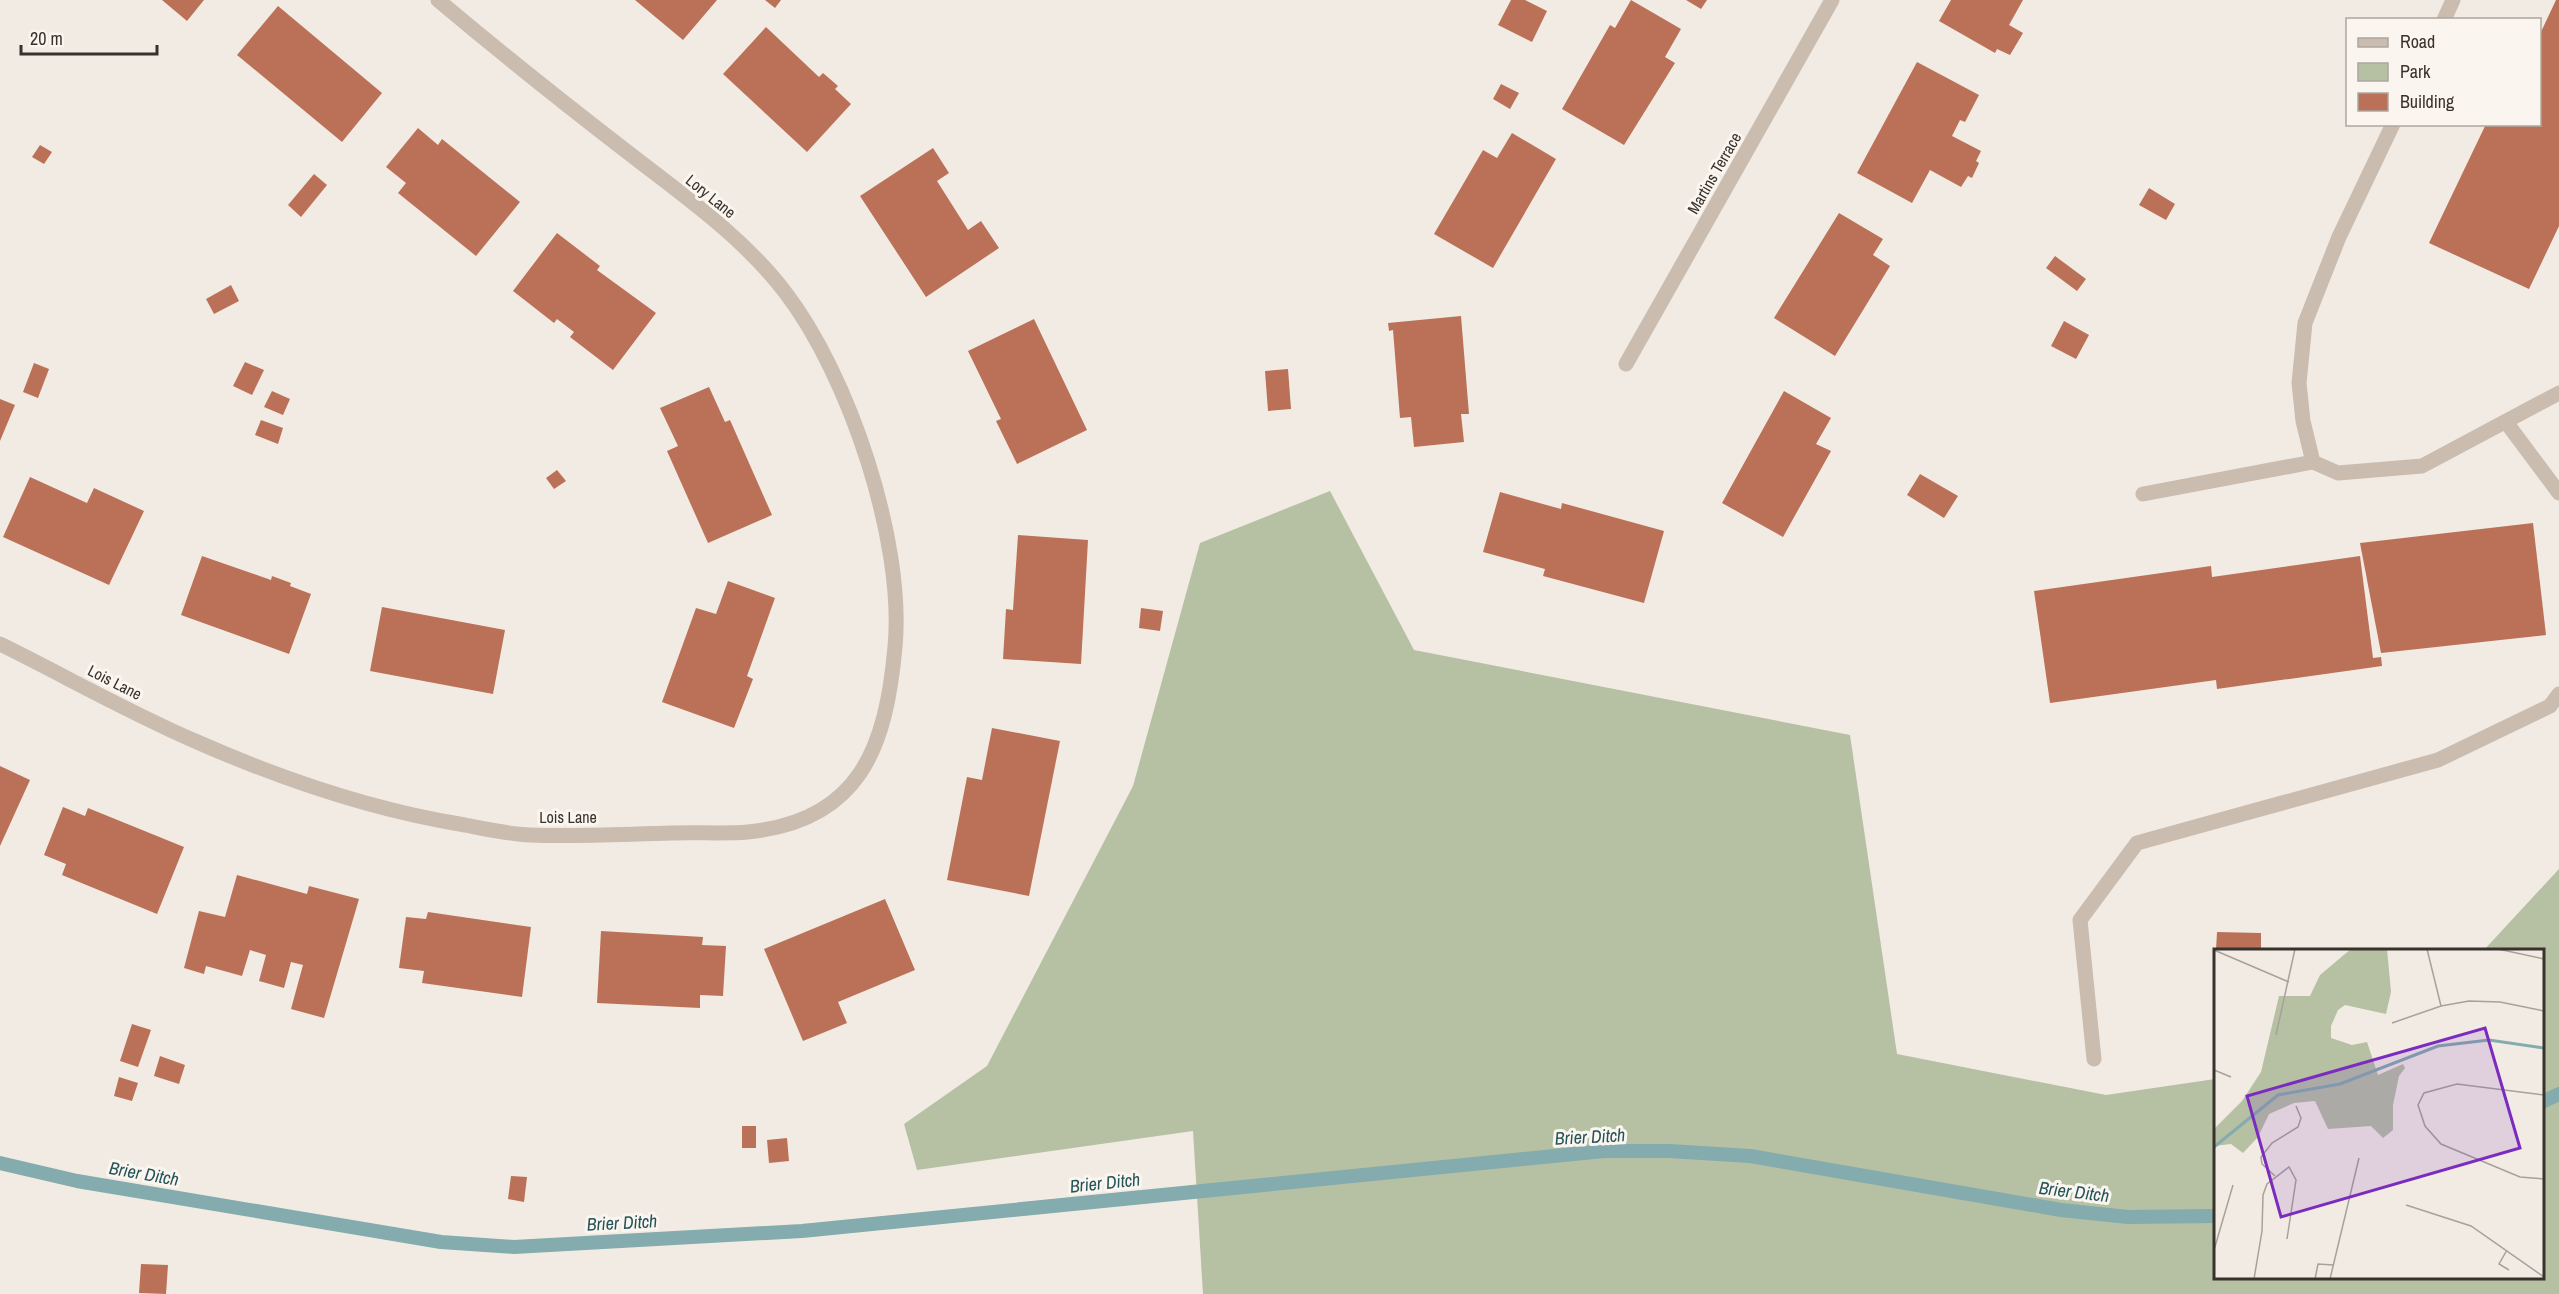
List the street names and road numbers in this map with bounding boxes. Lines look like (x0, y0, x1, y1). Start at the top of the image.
street label: Martins Terrace (1682, 128, 1746, 218)
street label: Lory Lane (681, 169, 741, 223)
street label: Lois Lane (84, 659, 146, 705)
street label: Lois Lane (539, 806, 597, 828)

